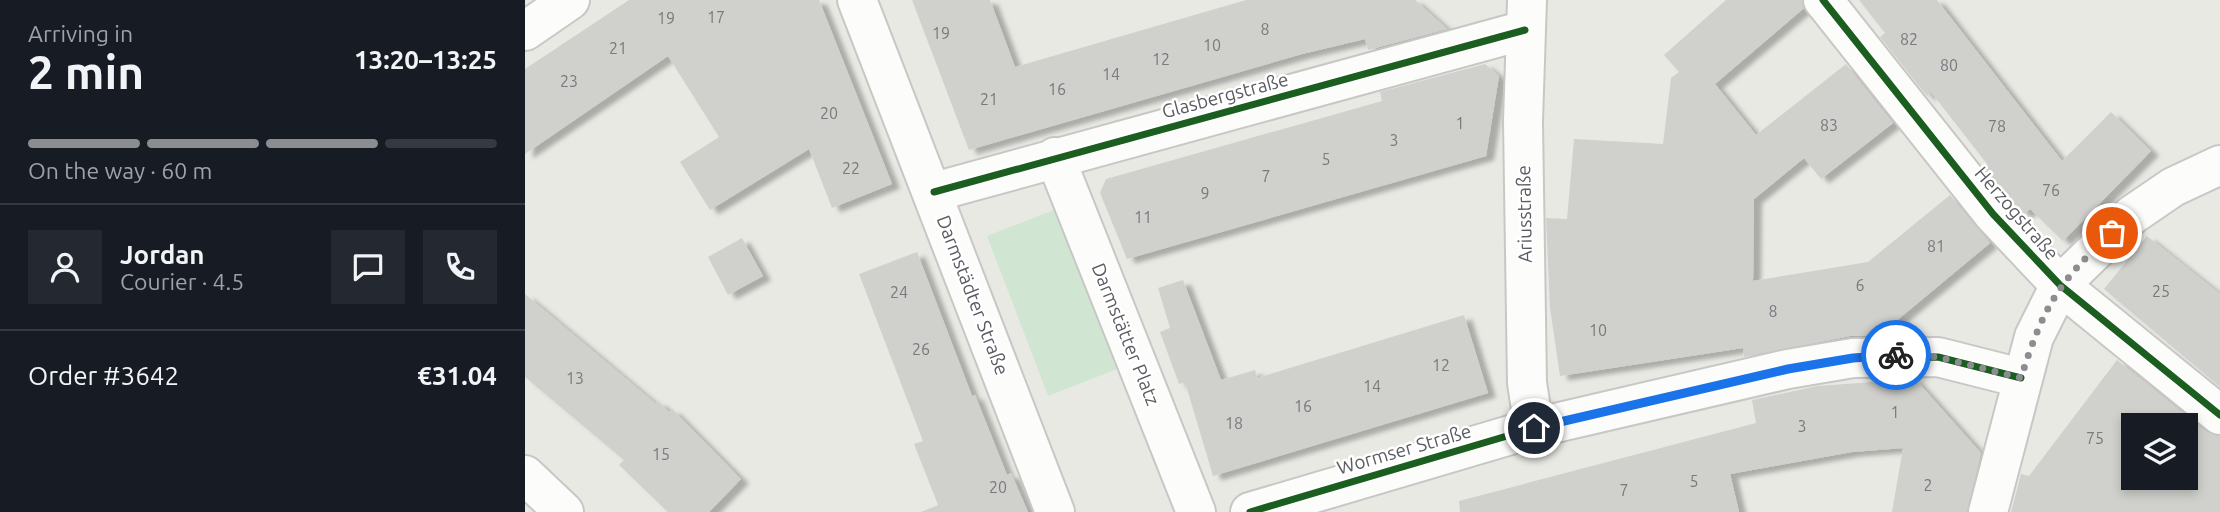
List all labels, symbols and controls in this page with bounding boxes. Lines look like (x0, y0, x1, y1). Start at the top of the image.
house number: 17 (707, 8, 725, 26)
house number: 19 (657, 9, 675, 27)
house number: 8 (1260, 20, 1270, 38)
text: Arriving in (28, 21, 133, 46)
house number: 19 (932, 24, 950, 42)
house number: 82 (1900, 30, 1918, 48)
house number: 10 (1203, 36, 1221, 54)
house number: 21 (609, 39, 627, 57)
text: 13:20–13:25 (354, 45, 497, 74)
text: 2 min (28, 46, 144, 98)
house number: 12 (1152, 50, 1170, 68)
house number: 80 (1940, 56, 1958, 74)
house number: 14 (1102, 65, 1120, 83)
street label: Glasbergstraße (1159, 68, 1291, 122)
house number: 23 (560, 72, 578, 90)
house number: 16 (1048, 80, 1066, 98)
house number: 21 (980, 90, 998, 108)
house number: 20 (820, 104, 838, 122)
house number: 1 (1455, 114, 1465, 132)
house number: 83 (1820, 116, 1838, 134)
house number: 78 (1988, 117, 2006, 135)
house number: 3 (1389, 131, 1399, 149)
house number: 5 (1321, 150, 1331, 168)
text: On the way · 60 m (28, 158, 212, 183)
house number: 22 (842, 159, 860, 177)
street label: Herzogstraße (1971, 162, 2063, 264)
street label: Ariusstraße (1512, 165, 1536, 263)
house number: 7 (1261, 167, 1271, 185)
house number: 76 (2042, 181, 2060, 199)
house number: 9 (1200, 184, 1210, 202)
pin (2082, 203, 2142, 263)
house number: 11 (1134, 208, 1152, 226)
street label: Darmstädter Straße (932, 212, 1014, 378)
icon: bag (2093, 214, 2131, 252)
button: person (28, 230, 102, 304)
button: chat (331, 230, 405, 304)
button: phone (423, 230, 497, 304)
house number: 81 (1927, 237, 1945, 255)
text: Jordan (120, 240, 205, 269)
street label: Darmstätter Platz (1087, 260, 1165, 409)
text: Courier · 4.5 (120, 269, 244, 294)
house number: 6 (1855, 276, 1865, 294)
house number: 25 (2152, 282, 2170, 300)
house number: 24 (890, 283, 908, 301)
house number: 8 (1768, 302, 1778, 320)
courier (1861, 320, 1931, 390)
house number: 10 (1589, 321, 1607, 339)
icon: bike (1877, 336, 1915, 374)
house number: 26 (912, 340, 930, 358)
house number: 12 (1432, 356, 1450, 374)
text: Order #3642 (28, 361, 179, 390)
text: €31.04 (417, 361, 497, 390)
house number: 13 (566, 369, 584, 387)
house number: 14 (1363, 377, 1381, 395)
house number: 16 (1294, 397, 1312, 415)
pin (1504, 398, 1564, 458)
house number: 1 (1890, 403, 1900, 421)
icon: home (1515, 409, 1553, 447)
map controls (2121, 413, 2198, 490)
button: layers (2121, 413, 2198, 490)
house number: 18 (1225, 414, 1243, 432)
house number: 3 (1797, 417, 1807, 435)
street label: Wormser Straße (1334, 419, 1474, 479)
house number: 75 (2086, 429, 2104, 447)
house number: 15 (652, 445, 670, 463)
house number: 5 (1689, 472, 1699, 490)
house number: 2 (1923, 476, 1933, 494)
house number: 20 (989, 478, 1007, 496)
house number: 7 (1619, 481, 1629, 499)

